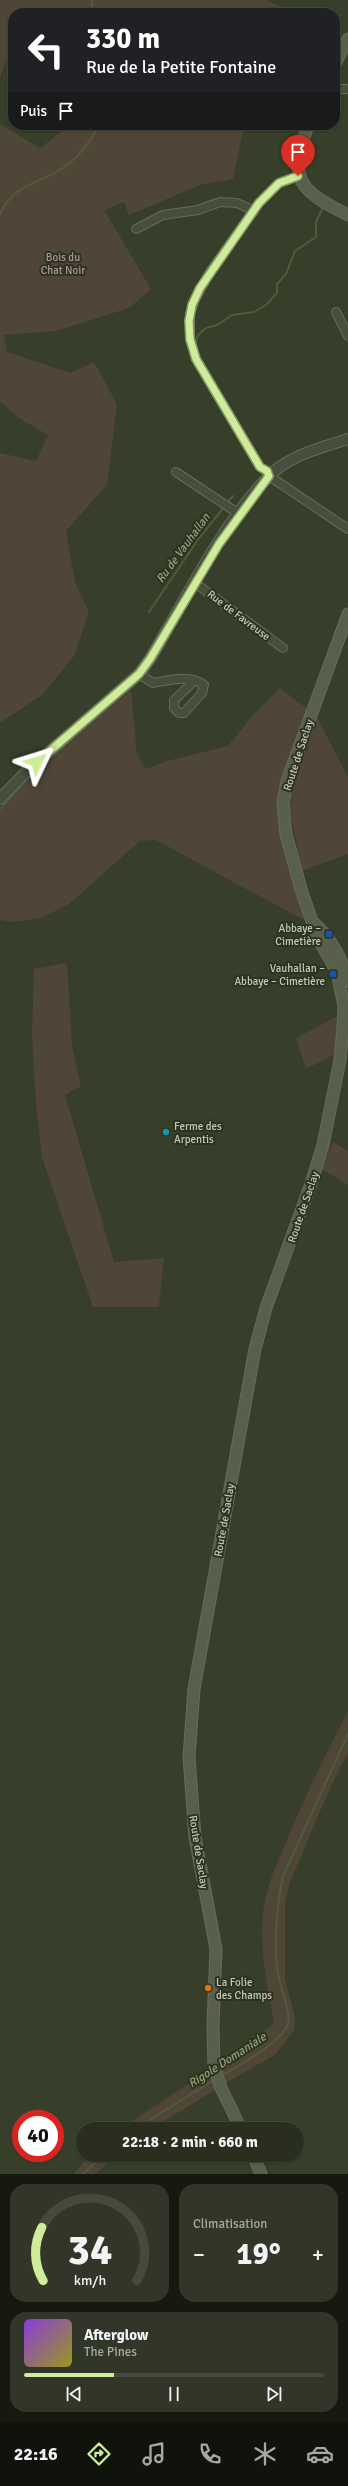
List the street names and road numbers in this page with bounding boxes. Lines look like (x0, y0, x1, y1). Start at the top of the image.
street label: Rue de Favreuse (205, 587, 273, 643)
street label: Route de Saclay (281, 717, 316, 792)
street label: Route de Saclay (285, 1169, 322, 1244)
street label: Route de Saclay (212, 1482, 237, 1558)
street label: Route de Saclay (186, 1814, 211, 1891)

